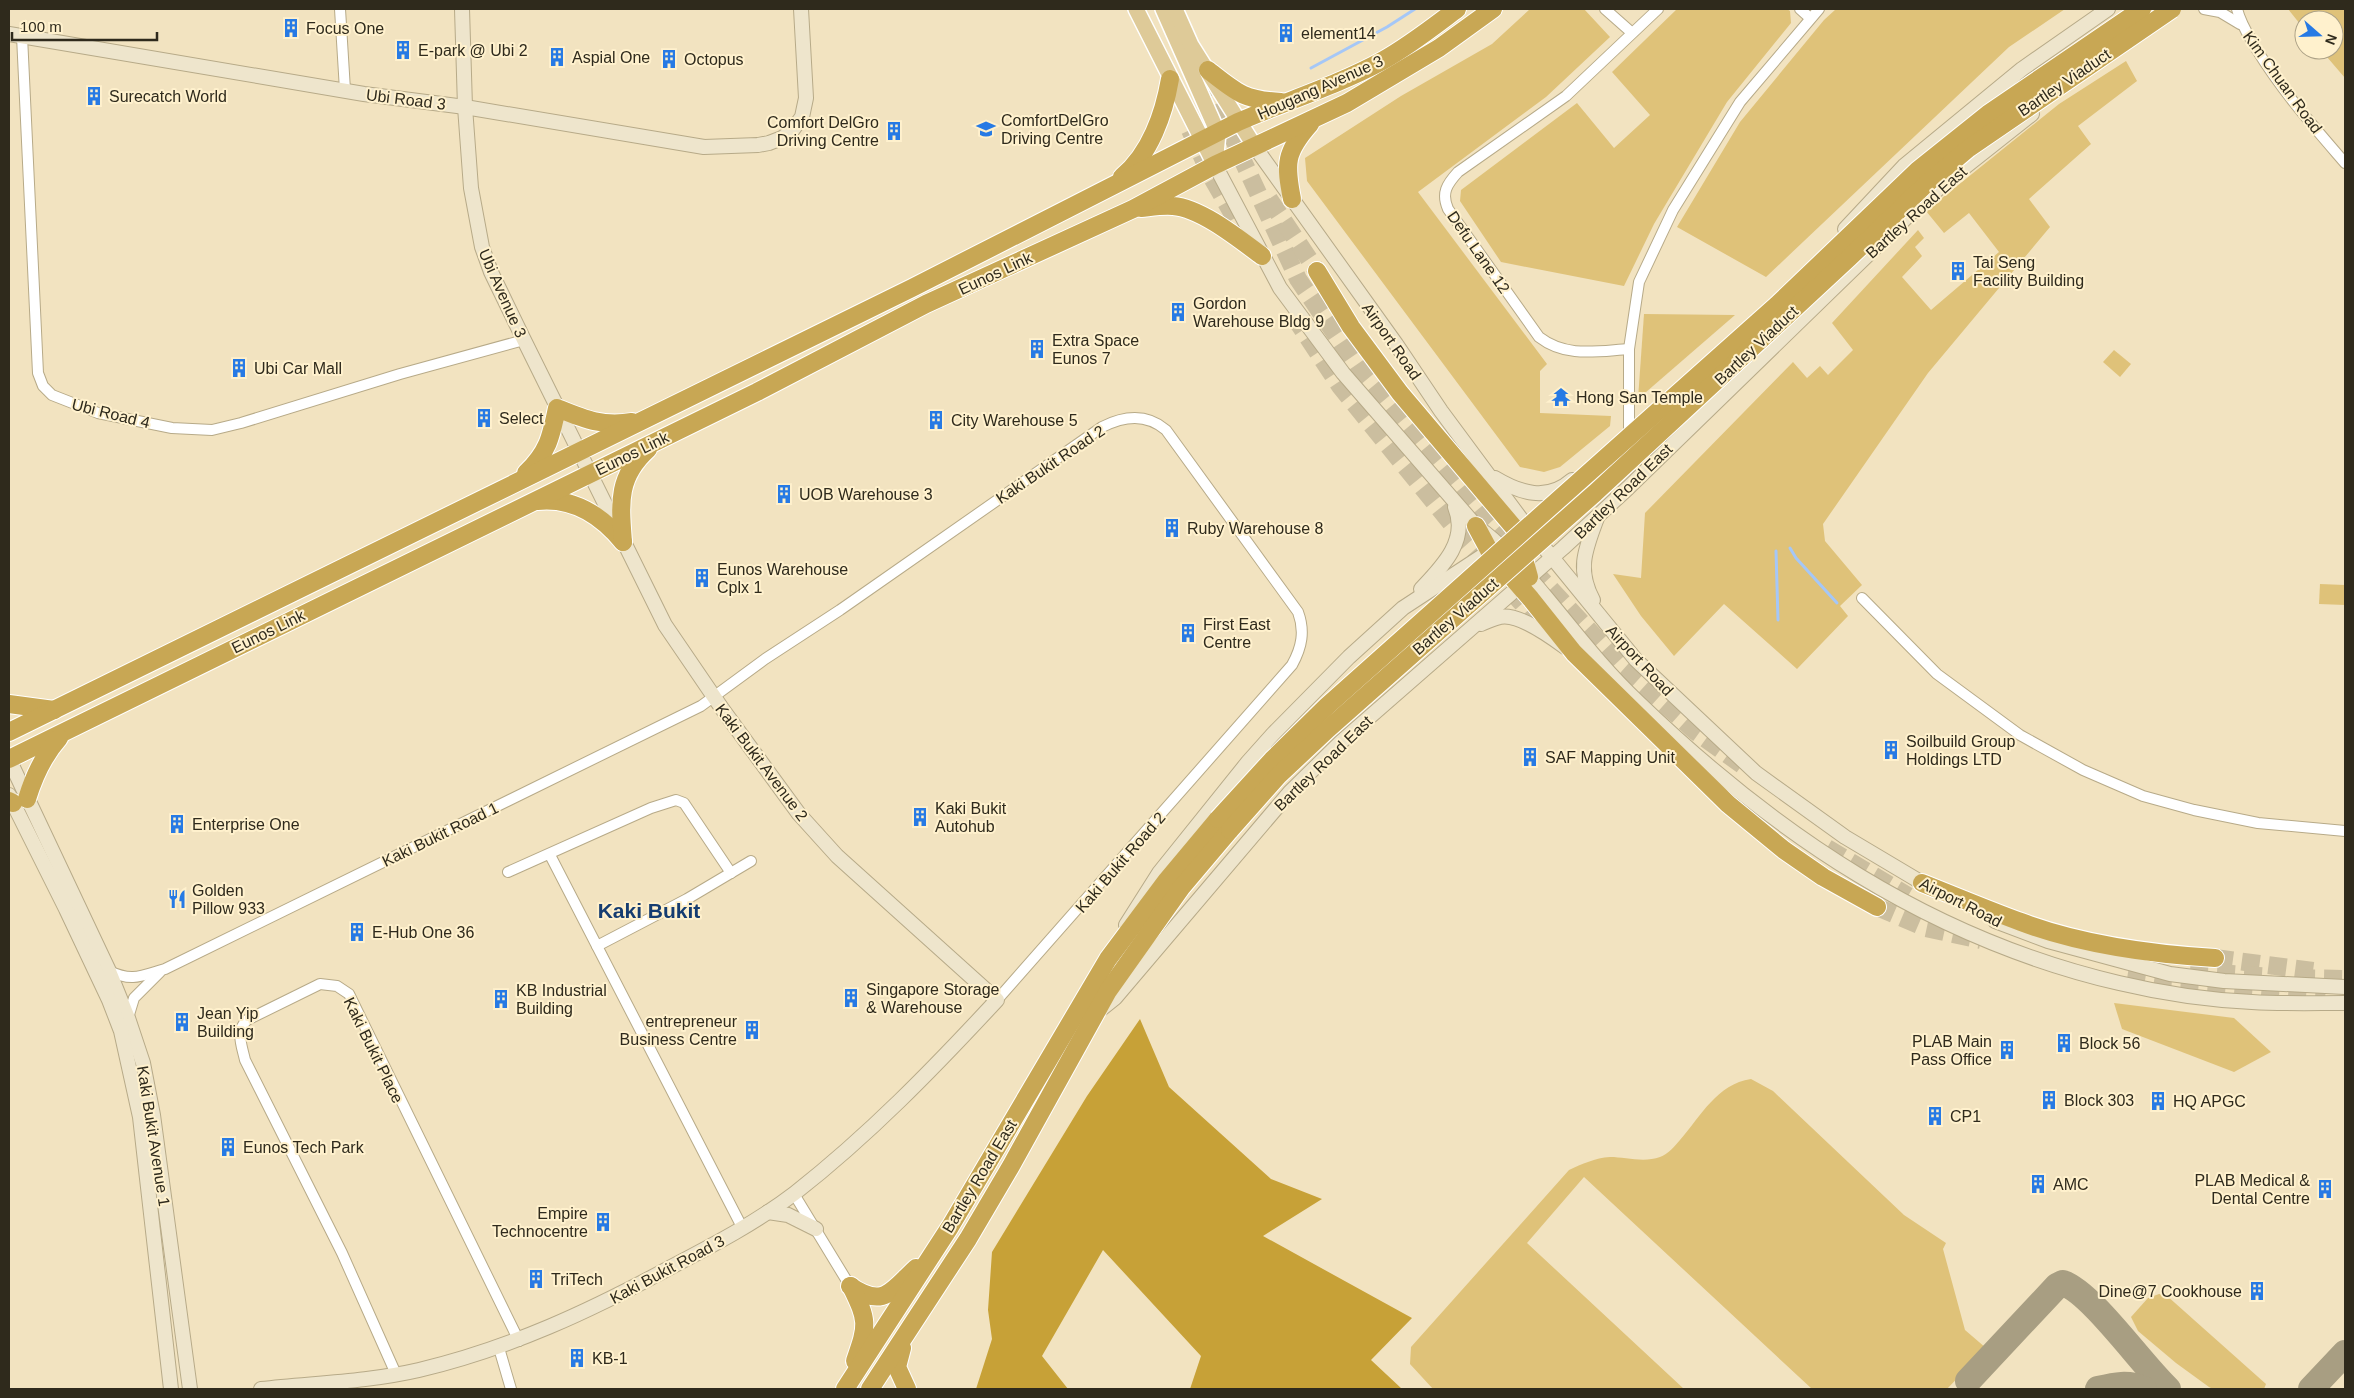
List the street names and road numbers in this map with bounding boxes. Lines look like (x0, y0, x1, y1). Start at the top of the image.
street label: Kim Chuan Road (2240, 28, 2325, 137)
street label: Bartley Viaduct (2015, 45, 2114, 119)
street label: Hougang Avenue 3 (1255, 52, 1386, 123)
street label: Ubi Road 3 (365, 86, 447, 113)
street label: Bartley Road East (1863, 163, 1970, 262)
street label: Defu Lane 12 (1444, 208, 1513, 297)
street label: Ubi Avenue 3 (475, 246, 530, 340)
street label: Eunos Link (956, 249, 1036, 298)
street label: Airport Road (1359, 300, 1424, 383)
street label: Bartley Viaduct (1711, 302, 1802, 388)
street label: Ubi Road 4 (70, 396, 152, 431)
street label: Kaki Bukit Road 2 (993, 422, 1108, 507)
street label: Eunos Link (593, 428, 672, 478)
street label: Bartley Road East (1571, 440, 1676, 542)
street label: Bartley Viaduct (1409, 574, 1502, 658)
street label: Eunos Link (229, 606, 308, 656)
street label: Airport Road (1603, 622, 1676, 699)
street label: Kaki Bukit Avenue 2 (712, 700, 811, 824)
street label: Bartley Road East (1271, 712, 1376, 814)
street label: Kaki Bukit Road 1 (379, 799, 501, 870)
street label: Kaki Bukit Road 2 (1072, 809, 1169, 916)
street label: Airport Road (1917, 874, 2005, 930)
street label: Kaki Bukit Place (341, 995, 407, 1106)
street label: Kaki Bukit Avenue 1 (134, 1065, 173, 1208)
street label: Bartley Road East (939, 1116, 1020, 1236)
street label: Kaki Bukit Road 3 (607, 1232, 727, 1307)

